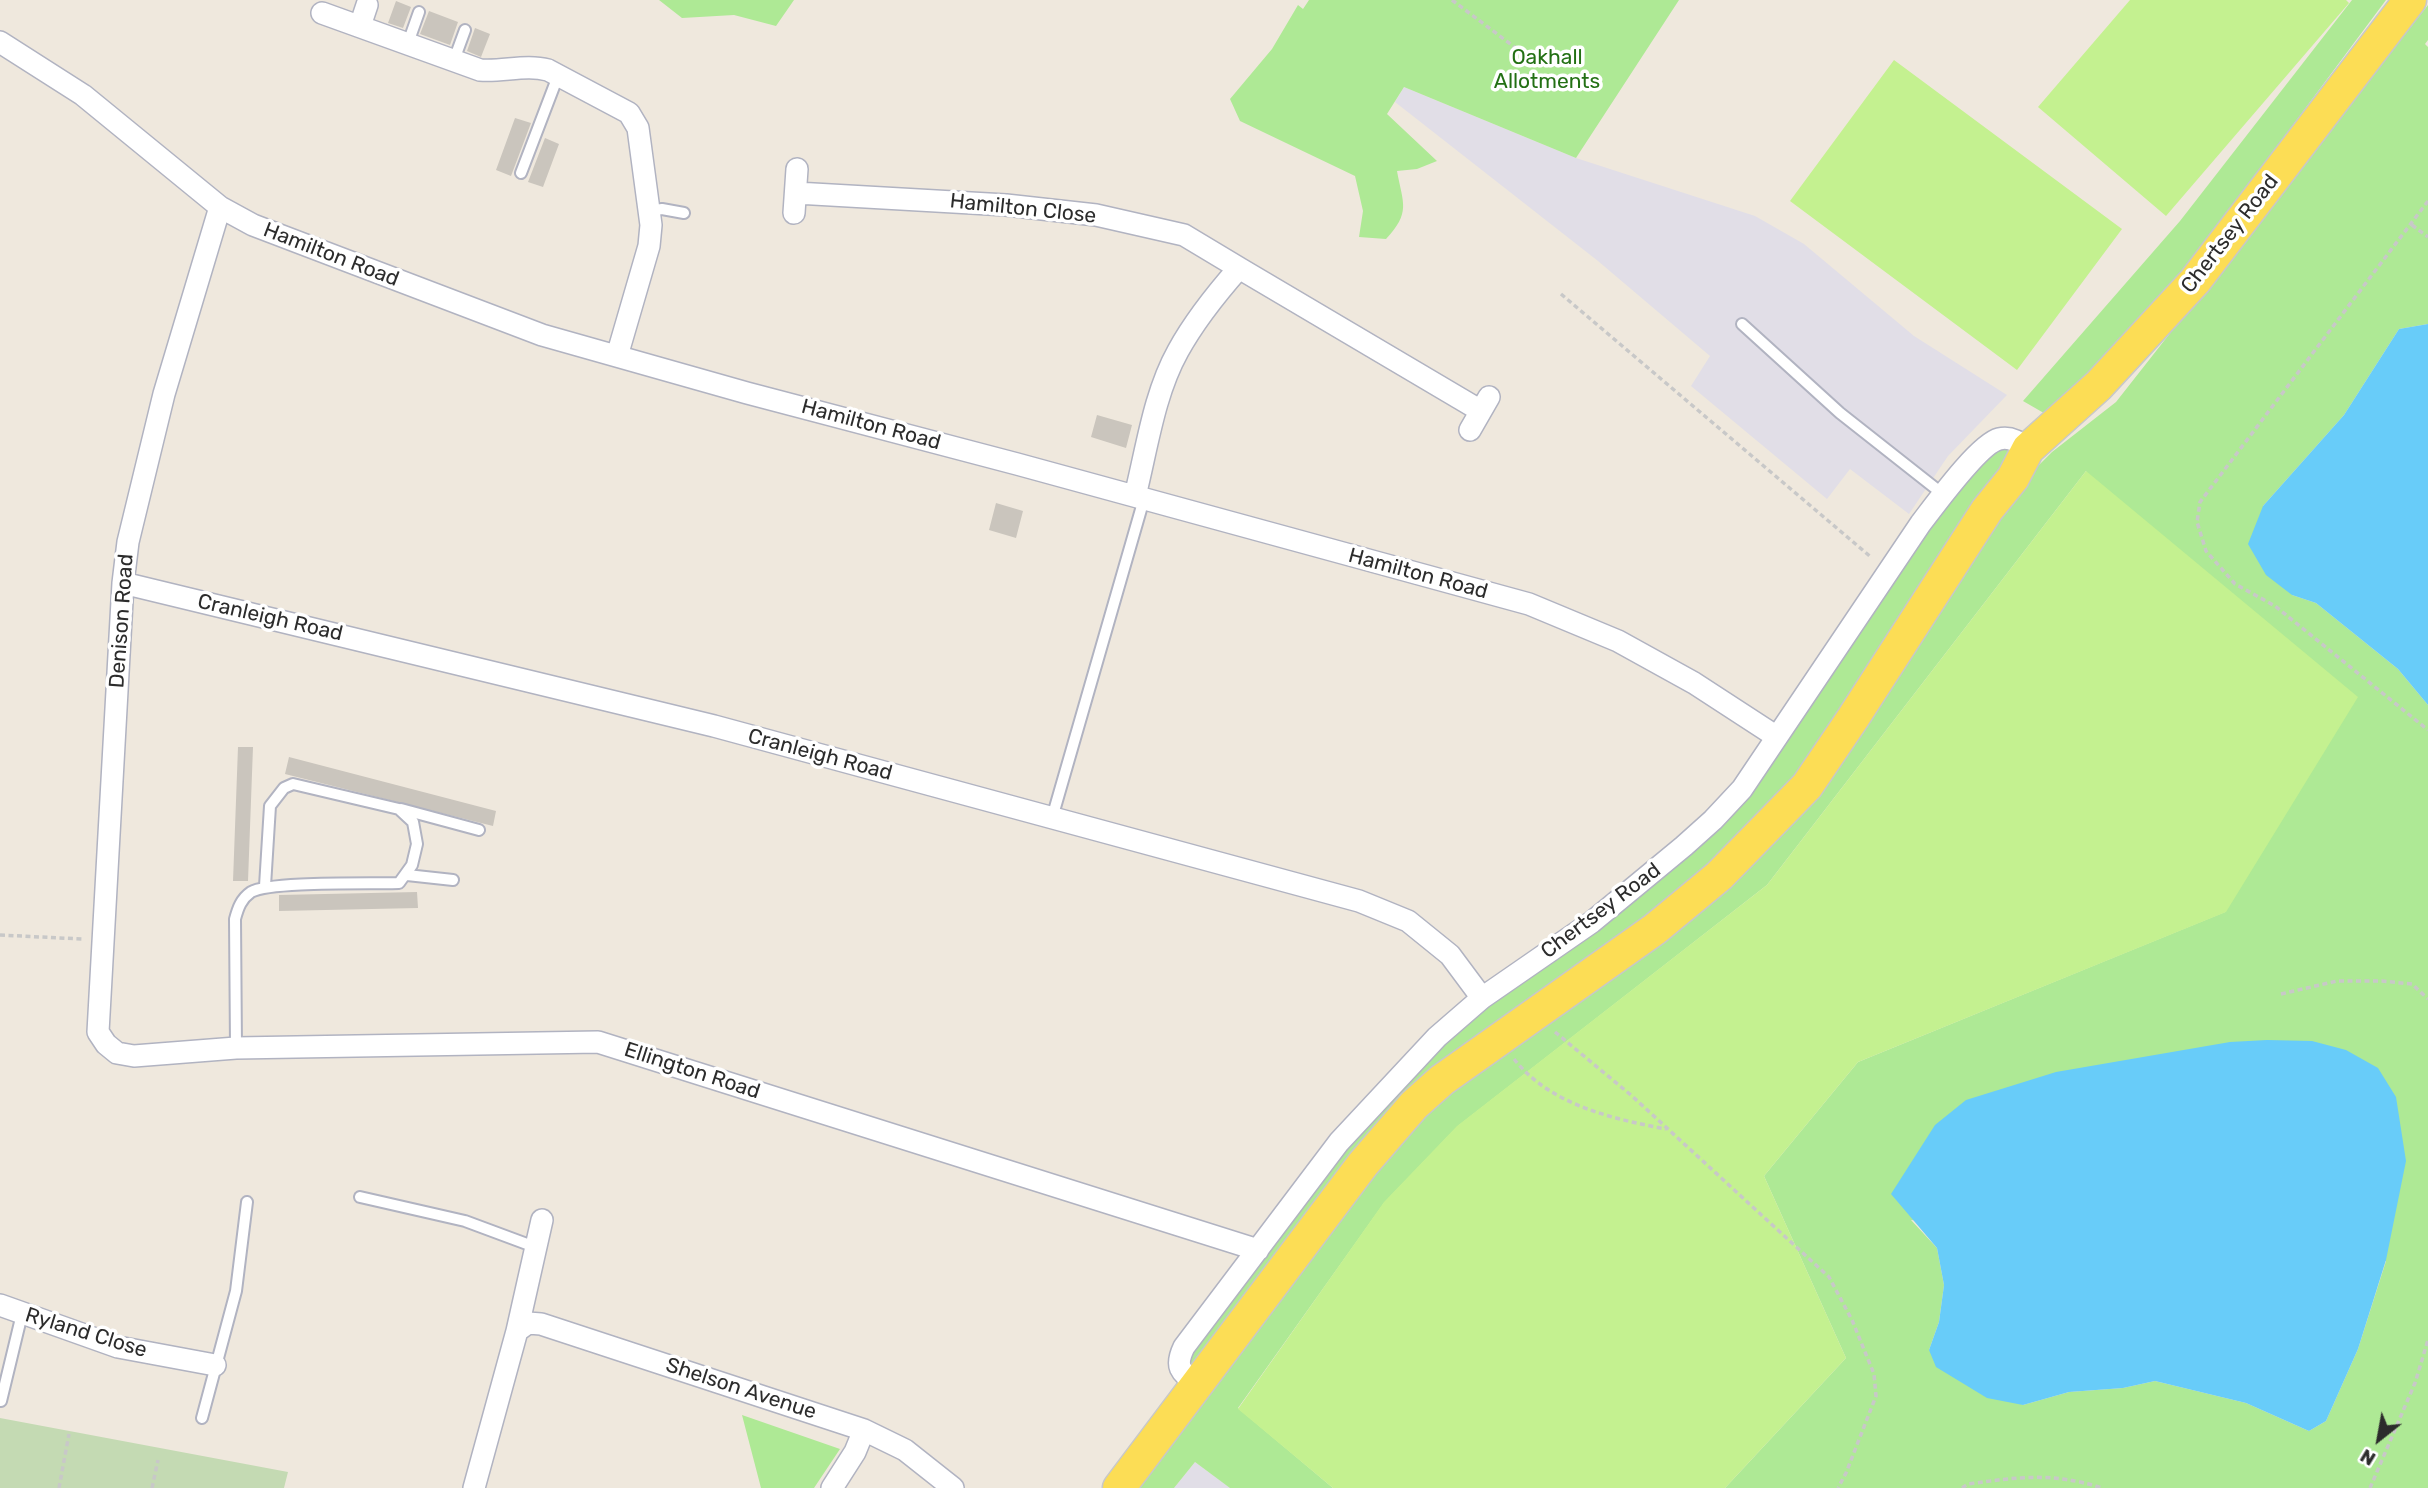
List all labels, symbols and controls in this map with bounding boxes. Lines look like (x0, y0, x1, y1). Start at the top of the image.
park label: Oakhall Allotments (1494, 45, 1600, 95)
street label: Chertsey Road (2176, 170, 2284, 298)
street label: Hamilton Close (948, 189, 1098, 229)
street label: Hamilton Road (260, 218, 402, 292)
street label: Hamilton Road (799, 394, 943, 456)
street label: Hamilton Road (1346, 543, 1490, 605)
street label: Denison Road (105, 553, 139, 689)
street label: Cranleigh Road (195, 589, 345, 647)
street label: Cranleigh Road (745, 724, 895, 786)
street label: Chertsey Road (1536, 858, 1666, 964)
street label: Ellington Road (621, 1037, 763, 1105)
street label: Ryland Close (22, 1303, 150, 1363)
street label: Shelson Avenue (662, 1353, 820, 1425)
north arrow (2344, 1404, 2414, 1474)
text: N (2356, 1444, 2380, 1471)

